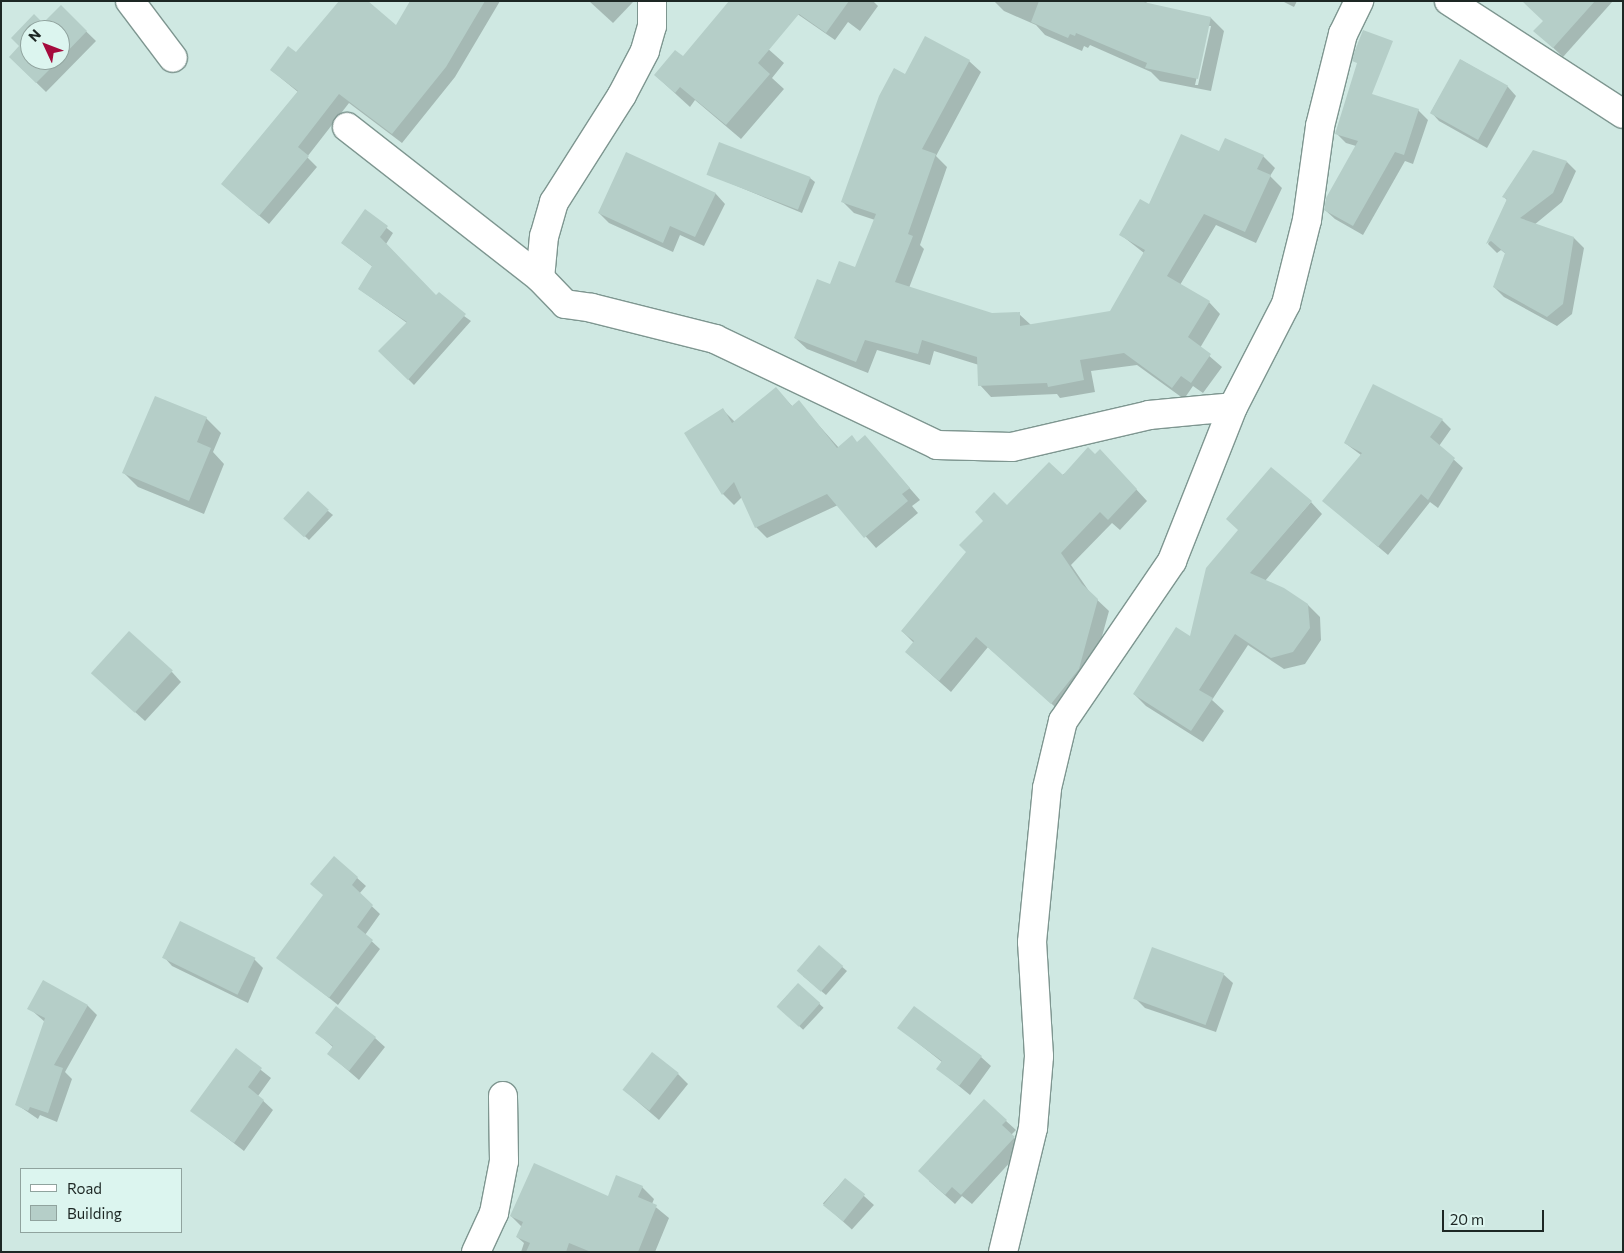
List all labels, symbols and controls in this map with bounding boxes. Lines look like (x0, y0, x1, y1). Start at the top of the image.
north arrow (20, 20, 70, 70)
text: N (25, 25, 44, 45)
legend (20, 1168, 182, 1233)
text: Road (67, 1179, 102, 1197)
scale bar (1444, 1200, 1546, 1232)
text: Building (67, 1204, 122, 1222)
text: 20 m (1450, 1210, 1484, 1228)

